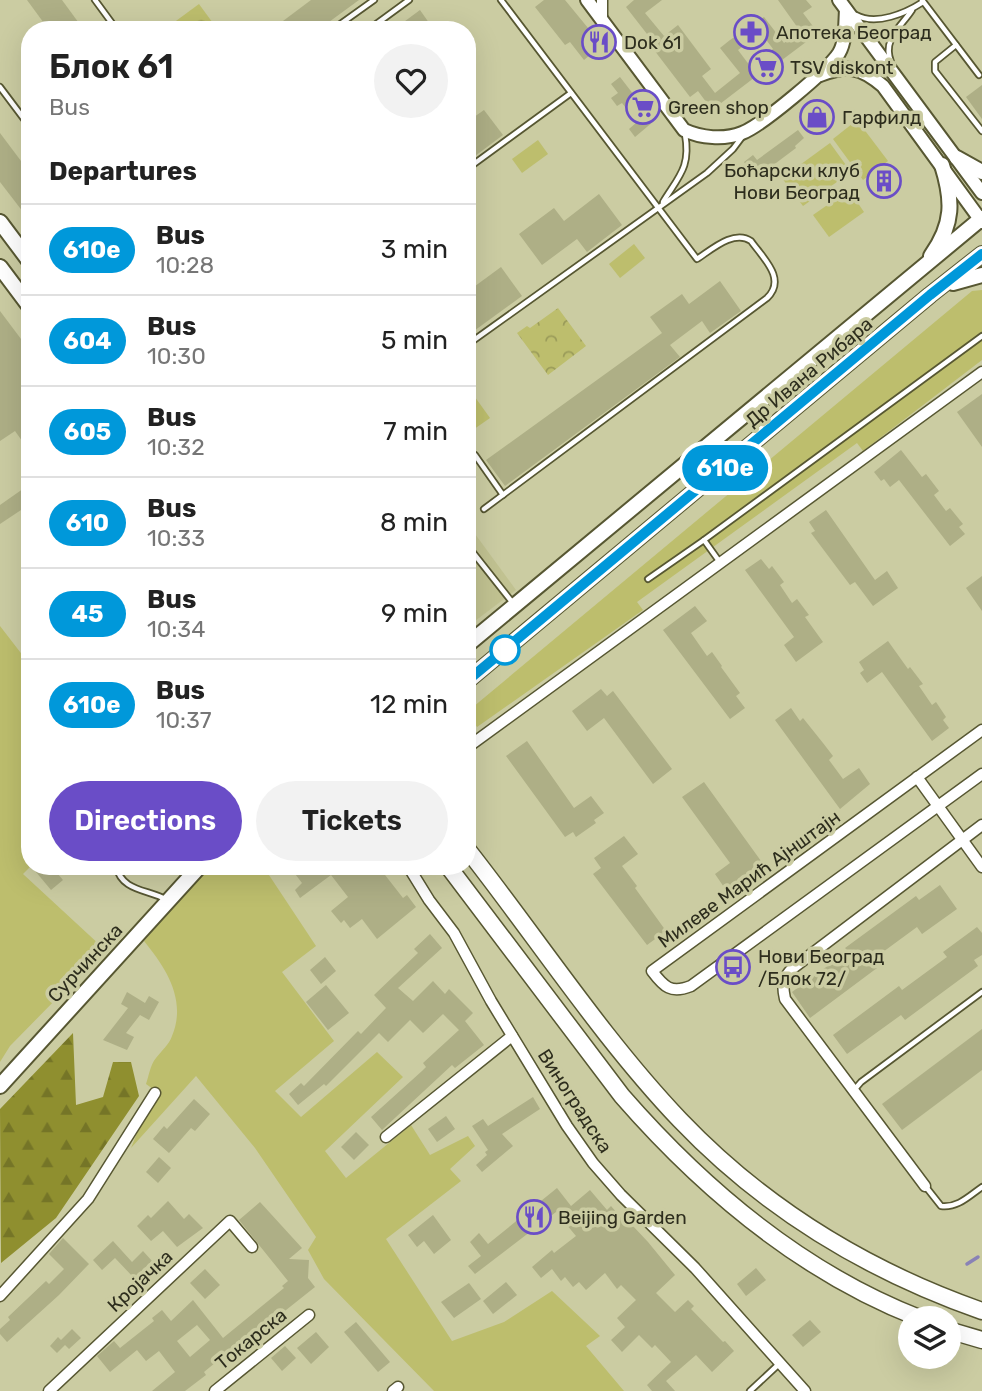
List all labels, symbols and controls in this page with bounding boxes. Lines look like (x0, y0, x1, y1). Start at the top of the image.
pharmacy icon: Апотека Београд (732, 13, 770, 51)
place label: Апотека Београд (776, 21, 932, 44)
restaurant icon: Dok 61 (580, 23, 618, 61)
place label: Dok 61 (624, 31, 681, 54)
button: heart (374, 44, 448, 118)
text: Блок 61 (49, 47, 173, 86)
supermarket icon: TSV diskont (747, 48, 785, 86)
place label: TSV diskont (790, 56, 894, 79)
supermarket icon: Green shop (624, 88, 662, 126)
text: Bus (49, 93, 90, 121)
place label: Green shop (668, 96, 769, 119)
shop icon: Гарфилд (798, 98, 836, 136)
place label: Гарфилд (842, 106, 921, 129)
text: Departures (49, 156, 197, 187)
place label: Боћарски клуб Нови Београд (724, 159, 860, 204)
building icon: Боћарски клуб Нови Београд (865, 162, 903, 200)
text: Bus (156, 220, 205, 251)
text: 3 min (381, 234, 448, 265)
text: 610e (63, 236, 121, 264)
text: 10:28 (156, 251, 214, 279)
text: Bus (147, 311, 196, 342)
street label: Др Ивана Рибара (741, 312, 877, 432)
text: 5 min (381, 325, 448, 356)
text: 604 (63, 327, 112, 355)
text: 10:30 (147, 342, 206, 370)
text: Bus (147, 402, 196, 433)
text: 7 min (383, 416, 448, 447)
text: 605 (64, 418, 111, 446)
text: 10:32 (147, 433, 205, 461)
line badge: 610e (676, 445, 774, 491)
text: 610e (696, 454, 754, 482)
text: Bus (147, 493, 196, 524)
text: 8 min (380, 507, 448, 538)
text: 610 (66, 509, 109, 537)
text: 10:33 (147, 524, 205, 552)
text: Bus (147, 584, 196, 615)
text: 9 min (381, 598, 448, 629)
text: 45 (72, 600, 103, 628)
text: 10:34 (147, 615, 205, 643)
unlabelled marker (490, 635, 520, 665)
text: Bus (156, 675, 205, 706)
text: 12 min (370, 689, 448, 720)
text: 610e (63, 691, 121, 719)
text: 10:37 (156, 706, 212, 734)
button: Directions (49, 781, 242, 861)
button: Tickets (256, 781, 448, 861)
street label: Милеве Марић Ајнштајн (653, 805, 845, 953)
street label: Сурчинска (43, 919, 127, 1007)
place label: Нови Београд /Блок 72/ (758, 945, 884, 990)
bus stop icon: Нови Београд /Блок 72/ (714, 948, 752, 986)
street label: Виноградска (533, 1045, 617, 1157)
restaurant icon: Beijing Garden (515, 1198, 553, 1236)
place label: Beijing Garden (558, 1206, 687, 1229)
street label: Кројачка (103, 1245, 177, 1317)
street label: Токарска (211, 1303, 291, 1375)
map controls (898, 1306, 961, 1369)
button: layers (898, 1306, 961, 1369)

